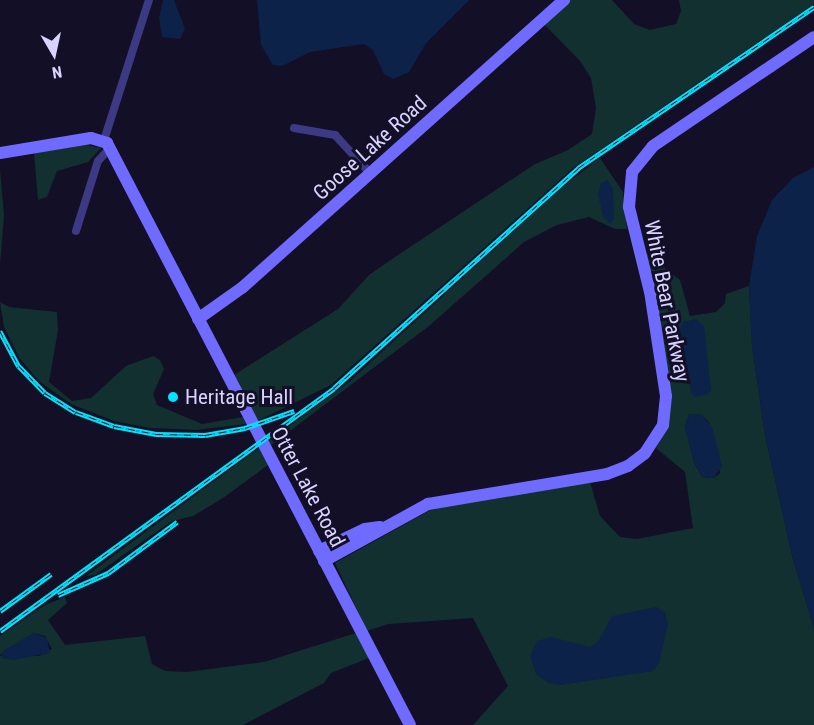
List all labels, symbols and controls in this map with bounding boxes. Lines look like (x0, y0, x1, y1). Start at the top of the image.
north arrow (24, 24, 84, 84)
text: N (51, 62, 63, 82)
street label: Goose Lake Road (308, 91, 432, 205)
street label: White Bear Parkway (639, 218, 695, 384)
place label: Heritage Hall (185, 384, 293, 410)
marker: Heritage Hall (166, 390, 180, 404)
street label: Otter Lake Road (266, 423, 350, 551)

